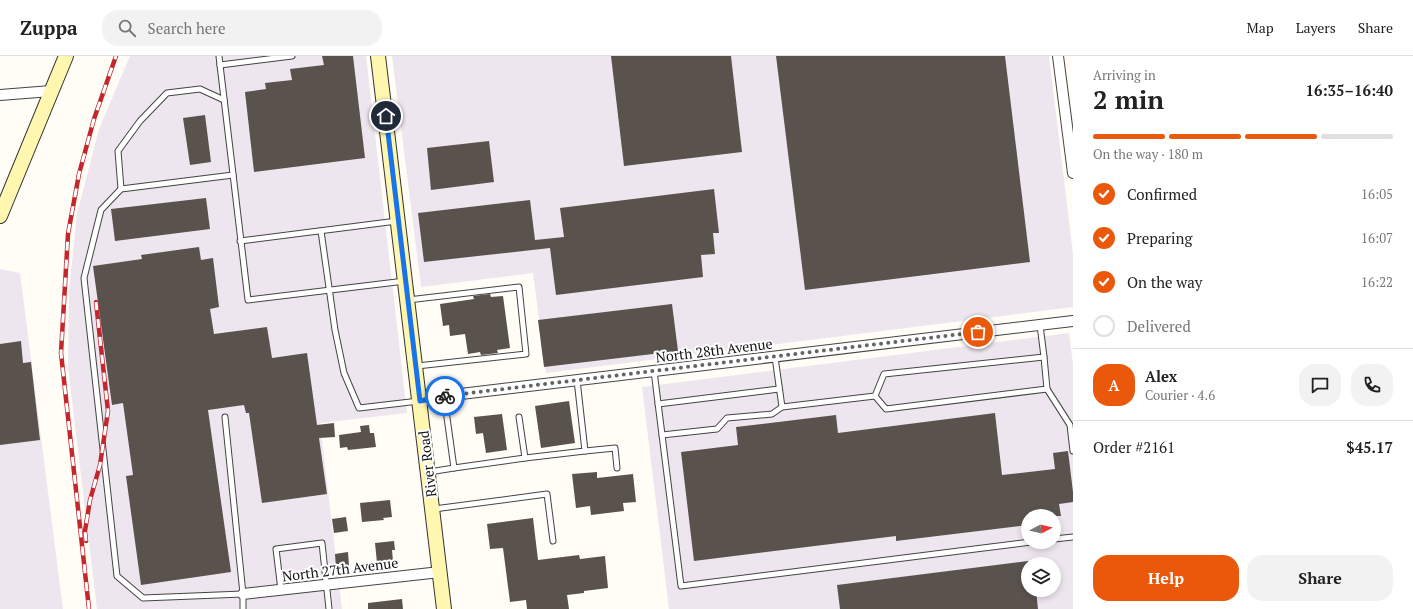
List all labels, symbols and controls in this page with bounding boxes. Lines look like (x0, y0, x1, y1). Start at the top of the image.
search box (102, 10, 382, 46)
text: Zuppa (20, 15, 78, 40)
icon: search (116, 17, 138, 39)
text: Search here (148, 18, 226, 38)
text: Map (1247, 18, 1274, 37)
text: Layers (1296, 18, 1336, 37)
text: Share (1358, 18, 1393, 37)
text: Arriving in (1093, 66, 1156, 84)
text: 16:35–16:40 (1306, 80, 1393, 100)
text: 2 min (1093, 82, 1164, 116)
pin (369, 99, 403, 133)
icon: home (375, 105, 397, 127)
text: On the way · 180 m (1093, 145, 1203, 163)
icon: check (1093, 183, 1115, 205)
text: Confirmed (1127, 184, 1197, 204)
text: 16:05 (1361, 185, 1393, 203)
icon: check (1093, 227, 1115, 249)
text: Preparing (1127, 228, 1192, 248)
text: 16:07 (1361, 229, 1393, 247)
icon: check (1093, 271, 1115, 293)
text: On the way (1127, 272, 1202, 292)
text: 16:22 (1361, 273, 1393, 291)
pin (961, 315, 995, 349)
text: Delivered (1127, 316, 1191, 336)
icon: bag (967, 321, 989, 343)
street label: North 28th Avenue (655, 333, 773, 367)
button: chat (1299, 364, 1341, 406)
button: phone (1351, 364, 1393, 406)
text: Alex (1145, 366, 1177, 386)
text: A (1109, 375, 1119, 395)
courier (425, 376, 465, 416)
icon: bike (434, 385, 456, 407)
text: Courier · 4.6 (1145, 386, 1215, 404)
street label: River Road (413, 429, 441, 498)
text: Order #2161 (1093, 437, 1175, 457)
text: $45.17 (1346, 437, 1393, 457)
north arrow (1021, 509, 1061, 549)
map controls (1021, 509, 1061, 597)
street label: North 27th Avenue (281, 552, 399, 586)
button: Help (1093, 555, 1239, 601)
button: Share (1247, 555, 1393, 601)
button: layers (1021, 557, 1061, 597)

